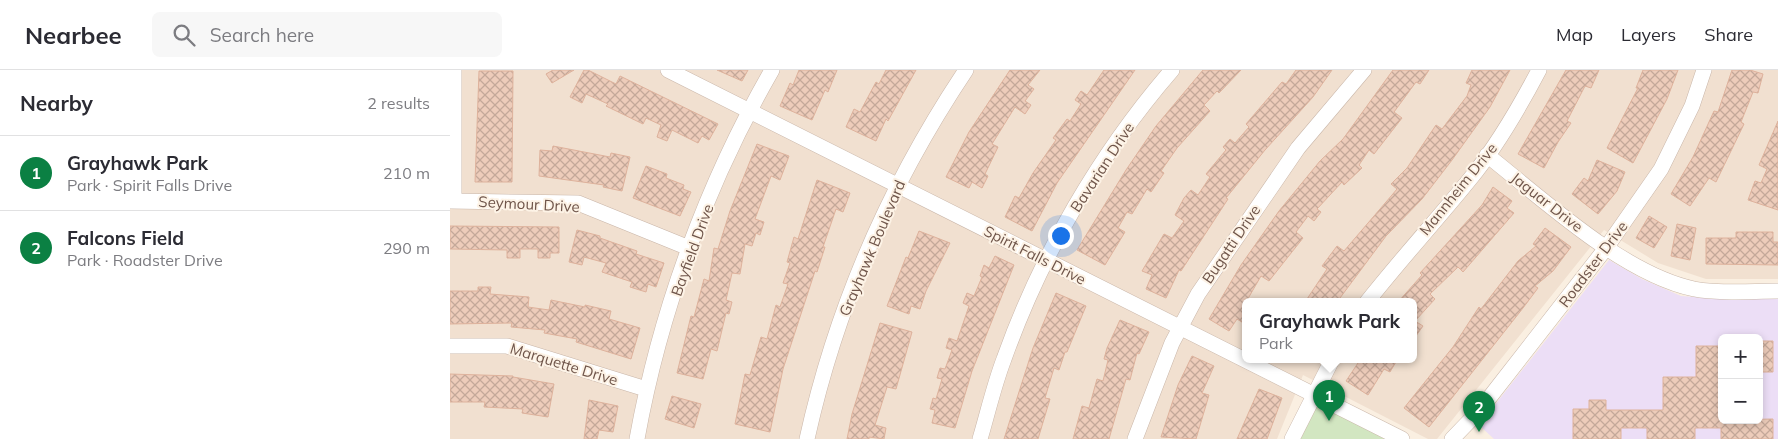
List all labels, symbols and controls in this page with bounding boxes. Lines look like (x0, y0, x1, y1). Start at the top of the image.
search box (152, 12, 502, 57)
text: Nearbee (25, 20, 122, 50)
icon: search (170, 21, 198, 49)
text: Search here (210, 23, 314, 47)
text: Map (1556, 23, 1593, 46)
text: Layers (1621, 23, 1676, 46)
text: Share (1704, 23, 1753, 46)
text: Nearby (20, 90, 93, 116)
text: 2 results (367, 93, 430, 113)
street label: Bavarian Drive (1066, 119, 1138, 215)
street label: Mannheim Drive (1415, 139, 1501, 239)
text: Grayhawk Park (67, 151, 208, 175)
text: 1 (31, 163, 41, 183)
text: 210 m (383, 163, 430, 183)
street label: Jaguar Drive (1507, 168, 1587, 236)
text: Park · Spirit Falls Drive (67, 175, 232, 195)
street label: Grayhawk Boulevard (835, 177, 909, 319)
street label: Seymour Drive (478, 192, 580, 216)
street label: Bayfield Drive (667, 201, 717, 299)
street label: Bugatti Drive (1198, 201, 1264, 287)
street label: Roadster Drive (1554, 217, 1632, 311)
street label: Spirit Falls Drive (981, 221, 1089, 289)
your location (1048, 223, 1074, 249)
text: Falcons Field (67, 226, 184, 250)
text: 2 (31, 238, 41, 258)
text: 290 m (383, 238, 430, 258)
text: Park · Roadster Drive (67, 250, 223, 270)
popup (1242, 298, 1417, 363)
text: Grayhawk Park (1259, 309, 1400, 333)
text: Park (1259, 333, 1293, 353)
map controls (1718, 334, 1763, 424)
button: + (1718, 334, 1763, 379)
street label: Marquette Drive (508, 339, 620, 389)
button: − (1718, 379, 1763, 424)
pin: 1 (1313, 380, 1345, 421)
pin: 2 (1463, 391, 1495, 432)

